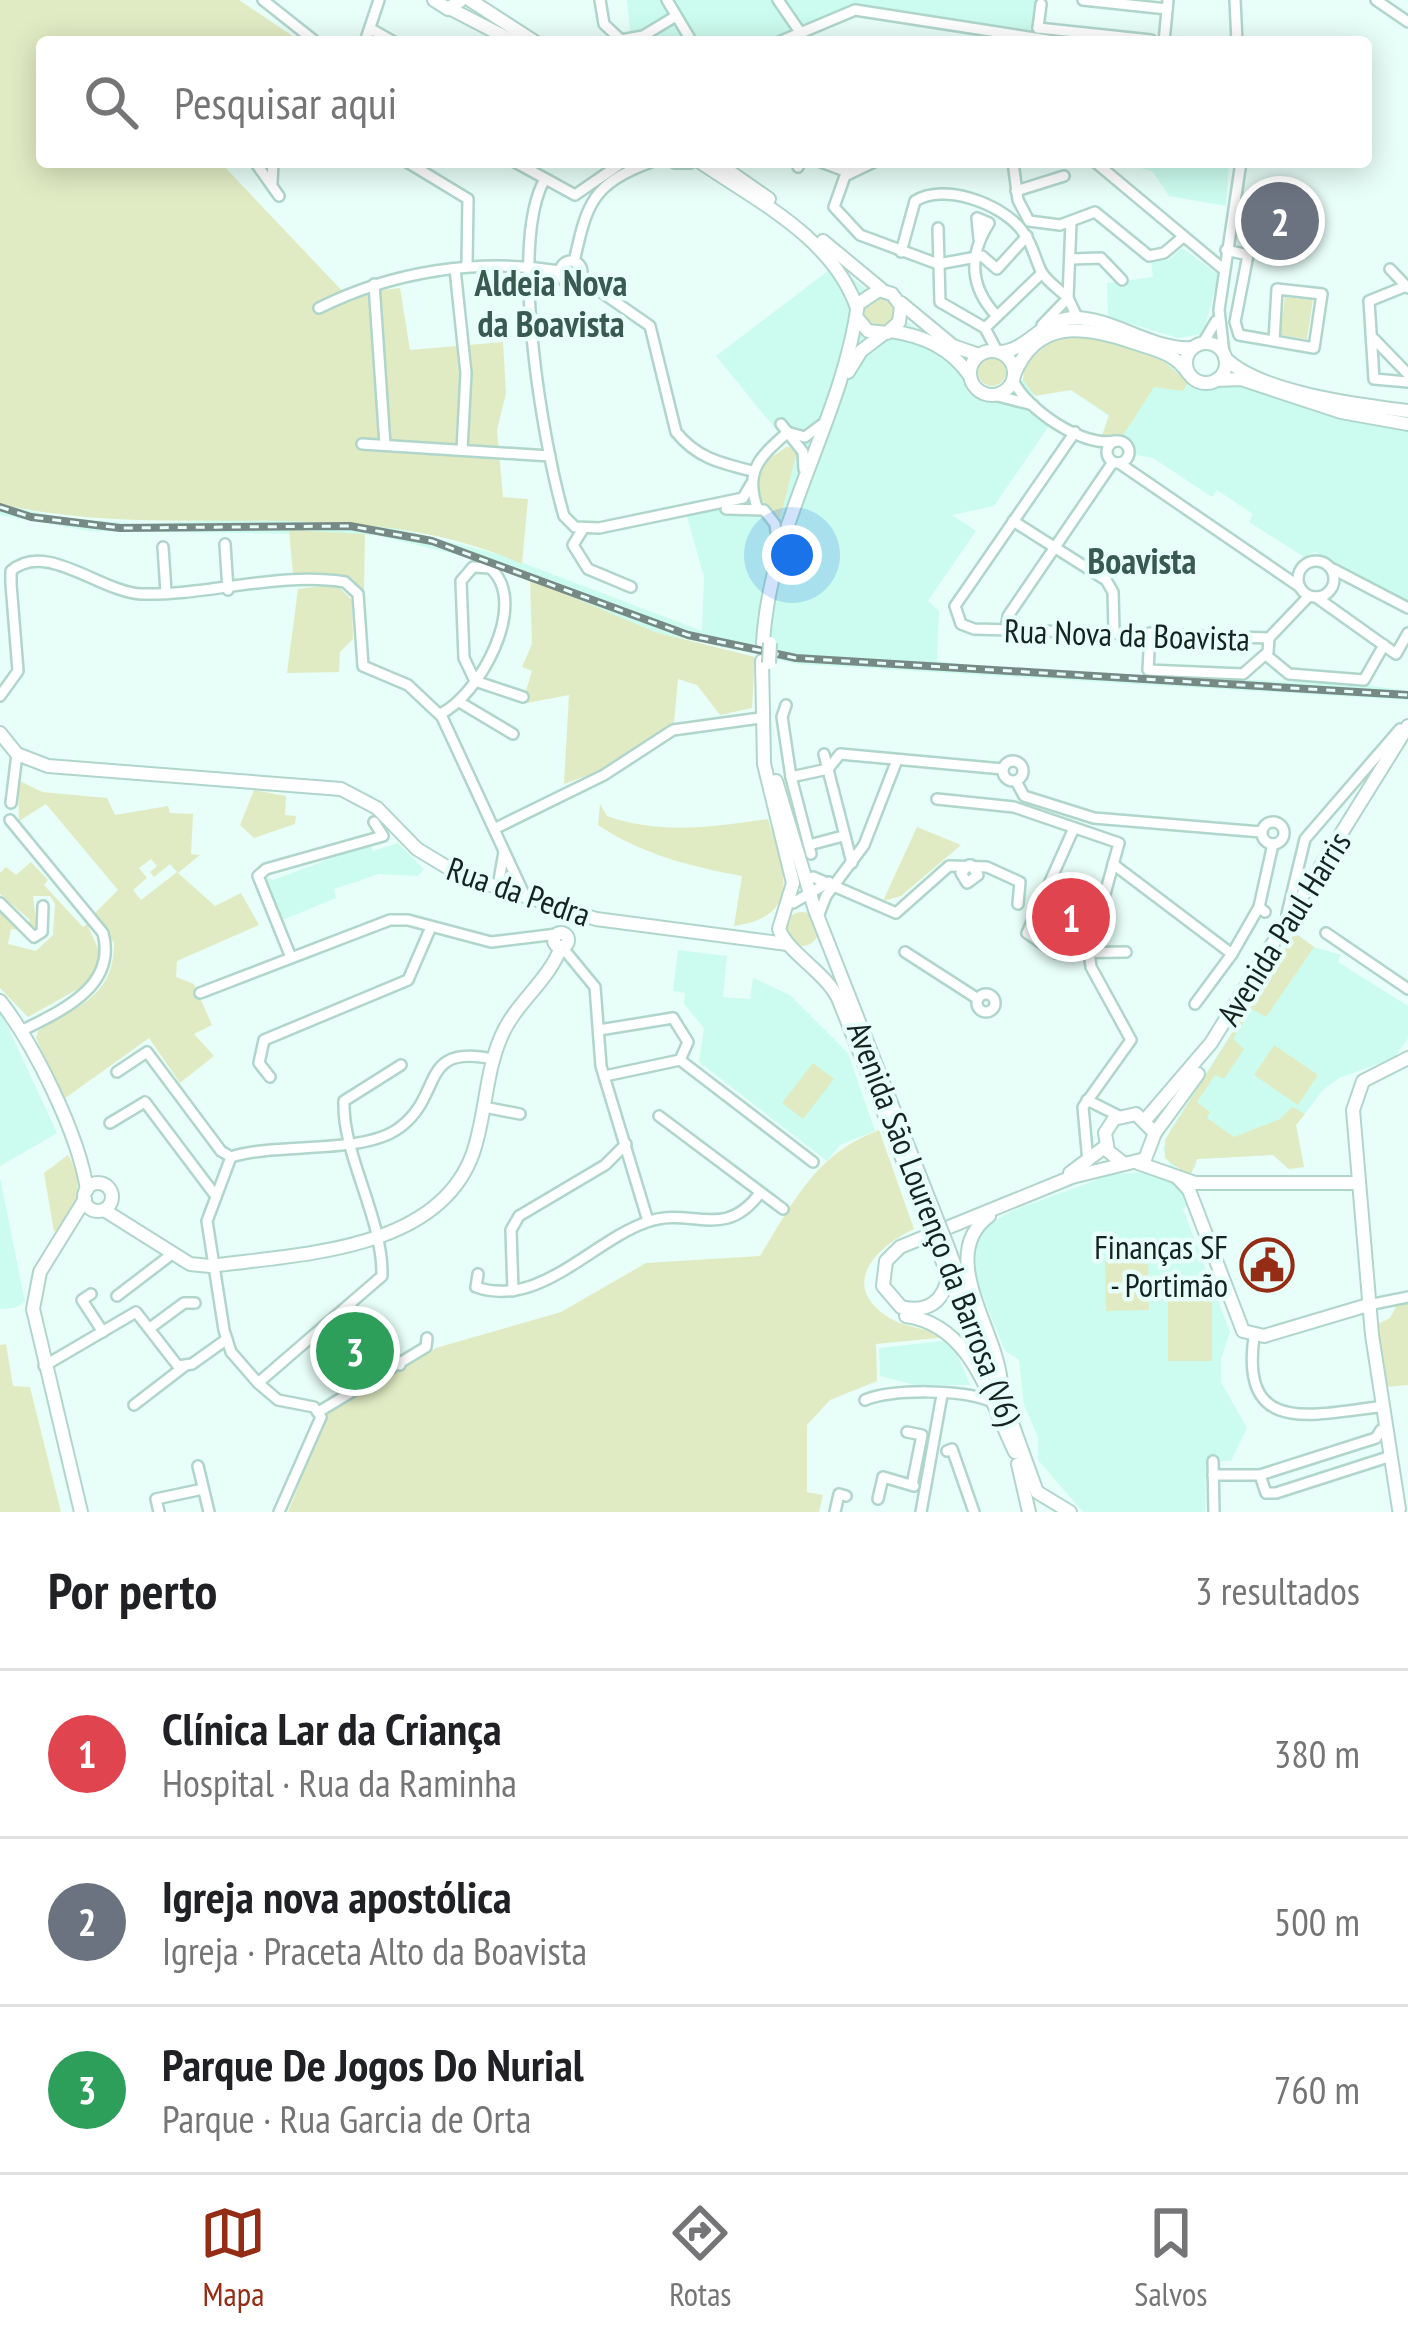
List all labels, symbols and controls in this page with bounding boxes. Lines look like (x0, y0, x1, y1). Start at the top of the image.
search box (36, 36, 1372, 168)
icon: search (78, 69, 144, 135)
text: Pesquisar aqui (174, 73, 397, 131)
pin: 2 (1241, 176, 1319, 266)
district label: Aldeia Nova da Boavista (474, 259, 627, 347)
your location (762, 525, 822, 585)
district label: Boavista (1088, 537, 1196, 584)
street label: Rua Nova da Boavista (1003, 608, 1251, 660)
street label: Avenida Paul Harris (1206, 823, 1360, 1033)
street label: Rua da Pedra (442, 846, 596, 936)
pin: 1 (1032, 872, 1110, 962)
street label: Avenida São Lourenço da Barrosa (V6) (838, 1015, 1032, 1431)
place label: Finanças SF - Portimão (1094, 1225, 1228, 1306)
public building icon: Finanças SF - Portimão (1239, 1237, 1295, 1293)
pin: 3 (316, 1306, 394, 1396)
text: Por perto (48, 1557, 217, 1623)
text: 3 resultados (1195, 1565, 1360, 1616)
text: Clínica Lar da Criança (162, 1699, 502, 1757)
text: 1 (78, 1728, 96, 1779)
text: 380 m (1274, 1728, 1360, 1779)
text: Hospital · Rua da Raminha (162, 1757, 517, 1808)
text: Igreja nova apostólica (162, 1867, 512, 1925)
text: 2 (78, 1896, 96, 1947)
text: 500 m (1274, 1896, 1360, 1947)
text: Igreja · Praceta Alto da Boavista (162, 1925, 587, 1976)
text: Parque De Jogos Do Nurial (162, 2035, 584, 2093)
text: 3 (78, 2064, 96, 2115)
text: 760 m (1274, 2064, 1360, 2115)
text: Parque · Rua Garcia de Orta (162, 2093, 531, 2144)
tab: Mapa (200, 2200, 266, 2315)
tab: Rotas (667, 2200, 733, 2315)
tab: Salvos (1134, 2200, 1208, 2315)

